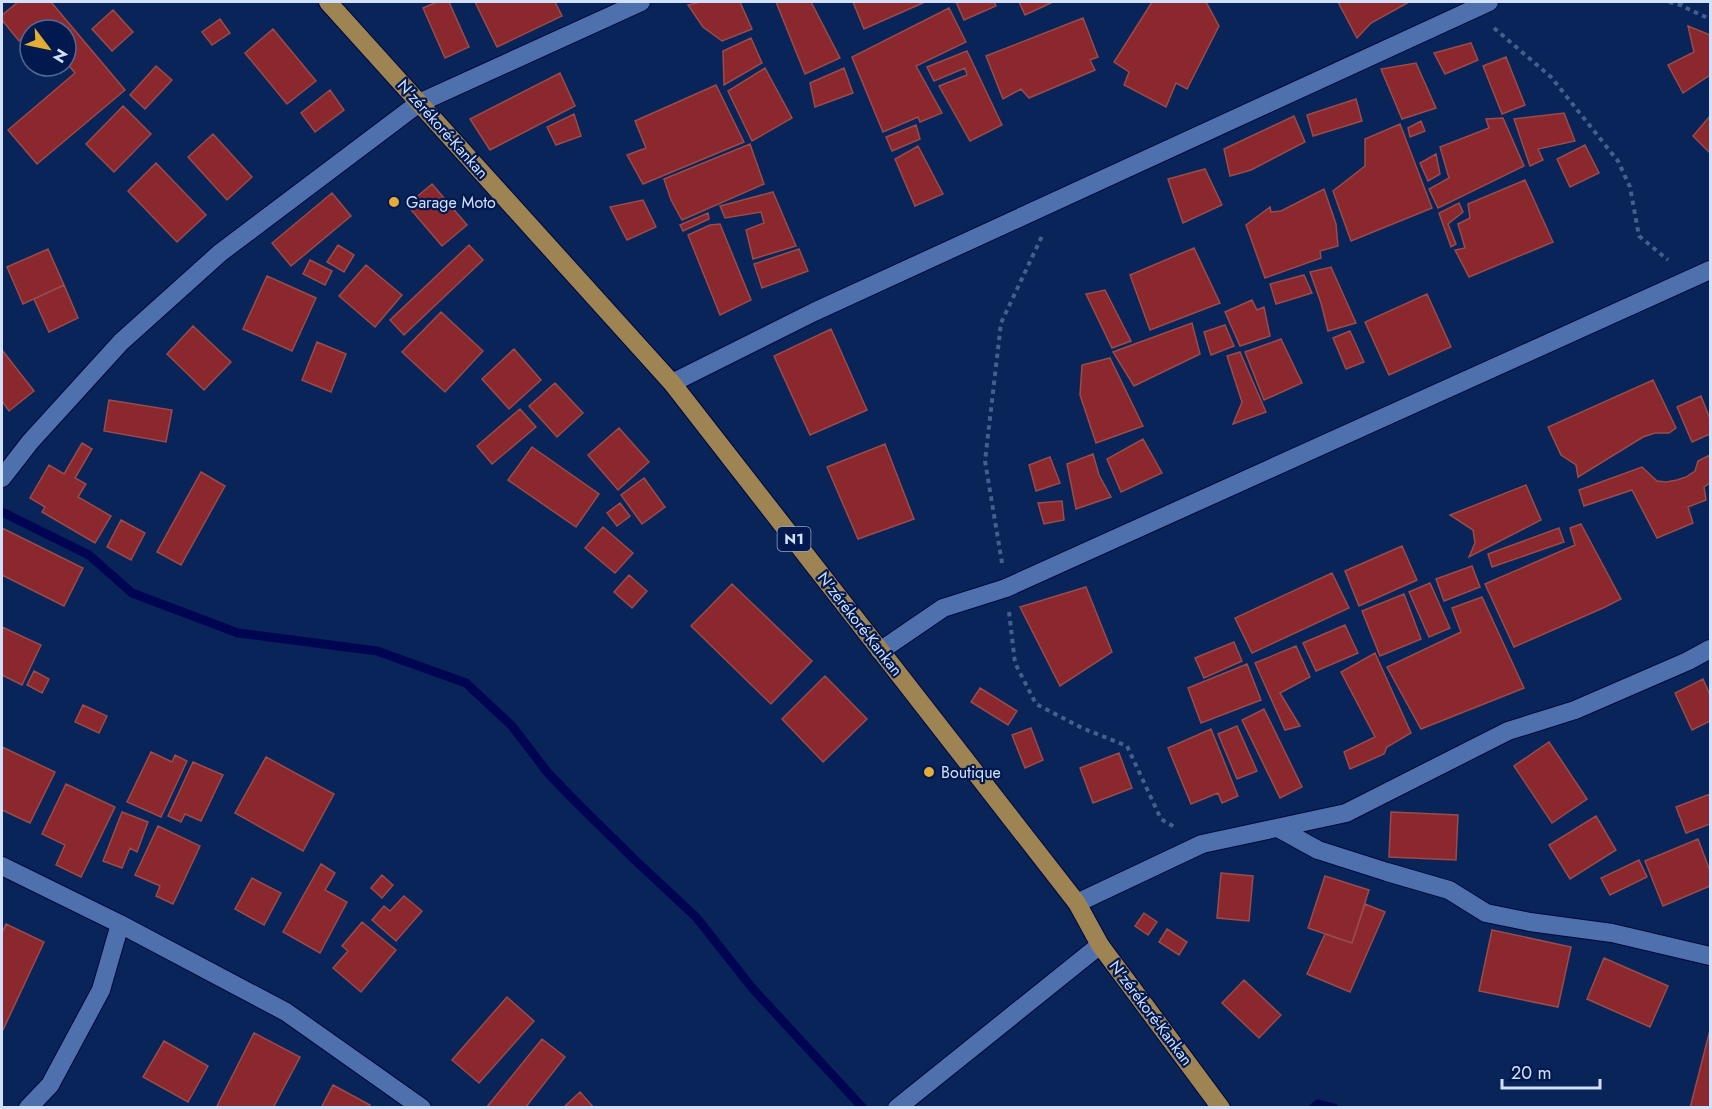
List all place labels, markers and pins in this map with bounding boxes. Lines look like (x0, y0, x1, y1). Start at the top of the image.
place label: Garage Moto (406, 191, 496, 214)
marker: Garage Moto (387, 195, 401, 209)
place label: Boutique (941, 761, 1001, 784)
marker: Boutique (922, 765, 936, 779)

